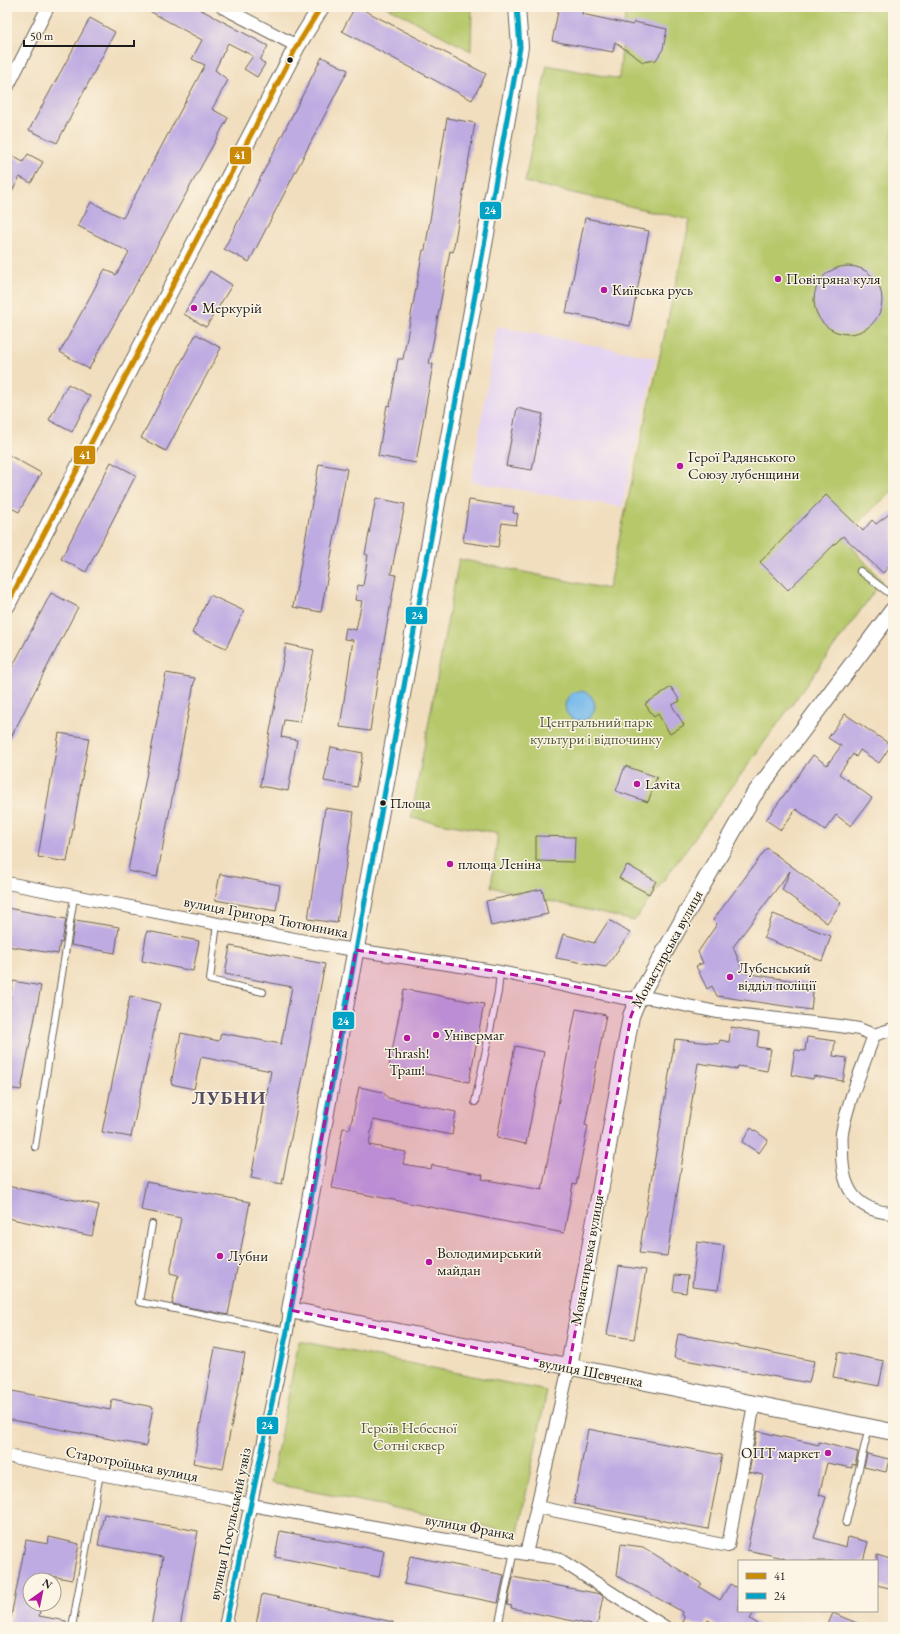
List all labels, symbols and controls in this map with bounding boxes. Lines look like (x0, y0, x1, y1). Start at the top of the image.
scale bar (24, 22, 134, 48)
text: 50 m (30, 28, 54, 44)
unlabelled marker (285, 55, 295, 65)
line badge: 41 (229, 146, 252, 165)
text: 41 (234, 148, 246, 162)
line badge: 24 (479, 201, 502, 220)
text: 24 (484, 203, 496, 217)
place label: Повітряна куля (786, 269, 881, 288)
marker: Повітряна куля (773, 274, 783, 284)
place label: Київська русь (612, 280, 693, 299)
marker: Київська русь (599, 285, 609, 295)
place label: Меркурій (202, 298, 262, 317)
marker: Меркурій (189, 303, 199, 313)
line badge: 41 (73, 445, 96, 465)
place label: Герої Радянського Союзу лубенщини (688, 447, 799, 483)
text: 41 (79, 448, 91, 462)
marker: Герої Радянського Союзу лубенщини (675, 461, 685, 471)
line badge: 24 (405, 606, 428, 625)
text: 24 (411, 608, 423, 622)
park label: Центральний парк культури і відпочинку (530, 712, 662, 748)
place label: Lavita (645, 774, 680, 793)
marker: Lavita (632, 779, 642, 789)
place label: Площа (390, 794, 431, 812)
marker: Площа (378, 798, 388, 808)
place label: площа Леніна (458, 854, 541, 873)
marker: площа Леніна (445, 859, 455, 869)
street label: Монастирська вулиця (626, 886, 707, 1011)
street label: вулиця Григора Тютюнника (182, 891, 350, 942)
place label: Лубенський відділ поліції (738, 958, 816, 994)
marker: Лубенський відділ поліції (725, 972, 735, 982)
line badge: 24 (332, 1011, 355, 1030)
text: 24 (337, 1014, 349, 1028)
place label: Універмаг (443, 1025, 505, 1044)
marker: Універмаг (431, 1030, 441, 1040)
marker: Thrash! Траш! (402, 1033, 412, 1043)
place label: Thrash! Траш! (384, 1043, 430, 1079)
district label: ЛУБНИ (192, 1085, 266, 1110)
street label: Монастирська вулиця (566, 1193, 607, 1327)
place label: Володимирський майдан (437, 1243, 542, 1279)
place label: Лубни (228, 1246, 268, 1265)
marker: Лубни (215, 1251, 225, 1261)
marker: Володимирський майдан (424, 1257, 434, 1267)
street label: вулиця Шевченка (537, 1352, 645, 1391)
line badge: 24 (256, 1416, 279, 1435)
text: 24 (261, 1418, 273, 1432)
park label: Героїв Небесної Сотні сквер (361, 1418, 457, 1454)
street label: Старотроїцька вулиця (64, 1441, 200, 1486)
place label: ОПТ маркет (741, 1443, 820, 1462)
street label: вулиця Посульський узвіз (204, 1446, 255, 1602)
marker: ОПТ маркет (823, 1448, 833, 1458)
street label: вулиця Франка (424, 1509, 516, 1544)
legend (738, 1560, 878, 1612)
text: 41 (774, 1568, 786, 1584)
north arrow (22, 1572, 62, 1612)
text: N (40, 1575, 55, 1592)
text: 24 (774, 1588, 786, 1604)

